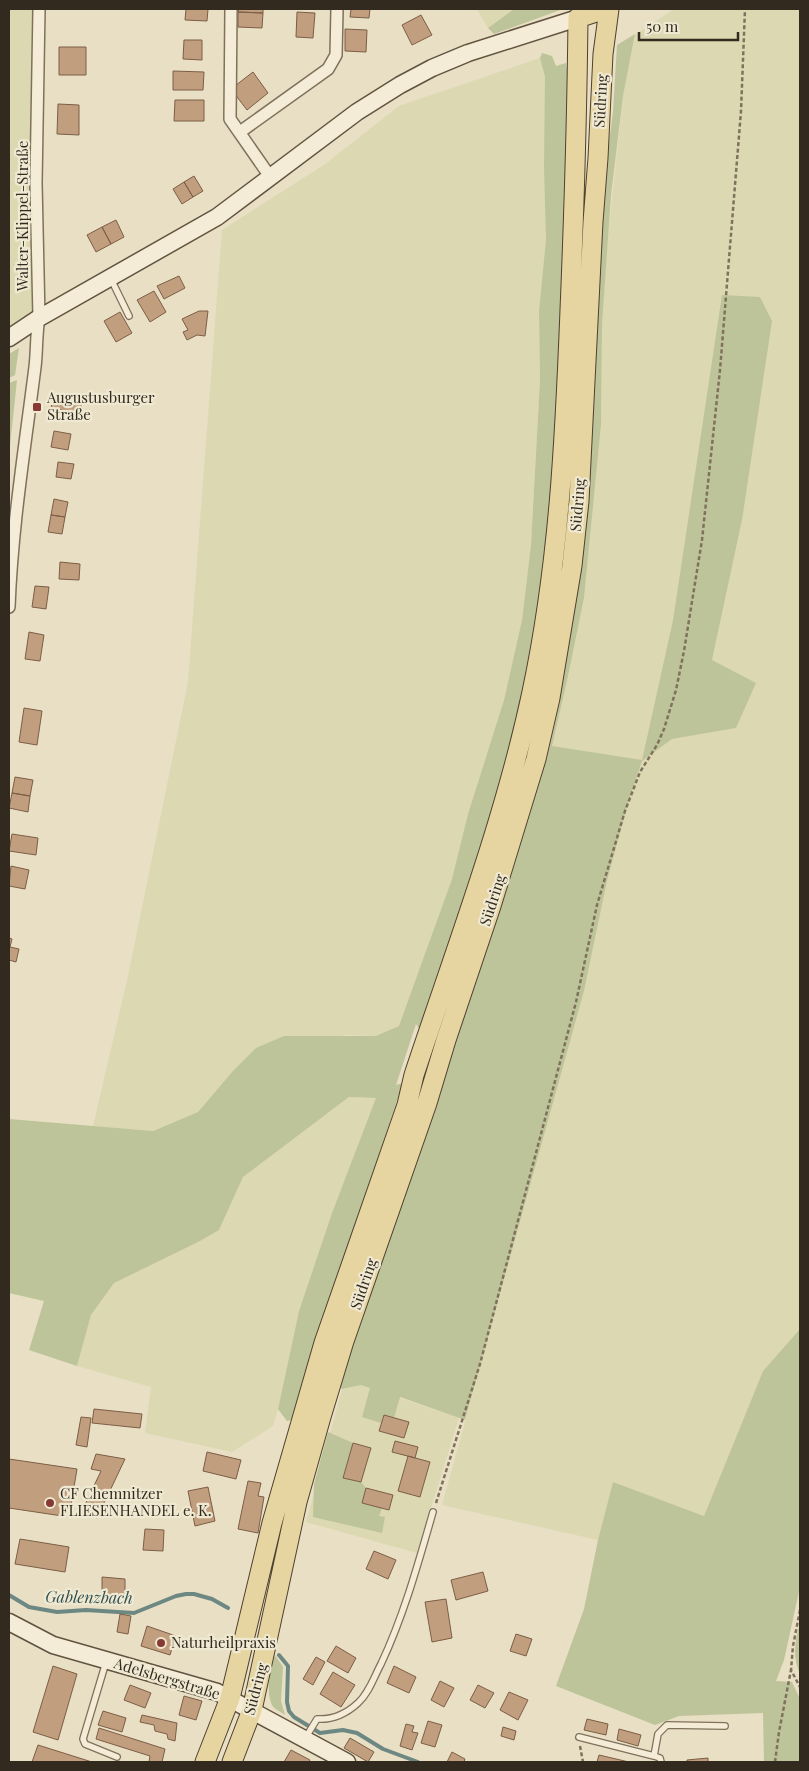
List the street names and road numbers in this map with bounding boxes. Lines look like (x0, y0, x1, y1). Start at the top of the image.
street label: Südring (589, 74, 611, 128)
street label: Walter-Klippel-Straße (12, 141, 32, 292)
street label: Südring (565, 477, 589, 532)
street label: Südring (474, 871, 510, 928)
street label: Südring (345, 1255, 381, 1312)
street label: Adelsbergstraße (111, 1652, 223, 1704)
street label: Südring (238, 1660, 272, 1717)

